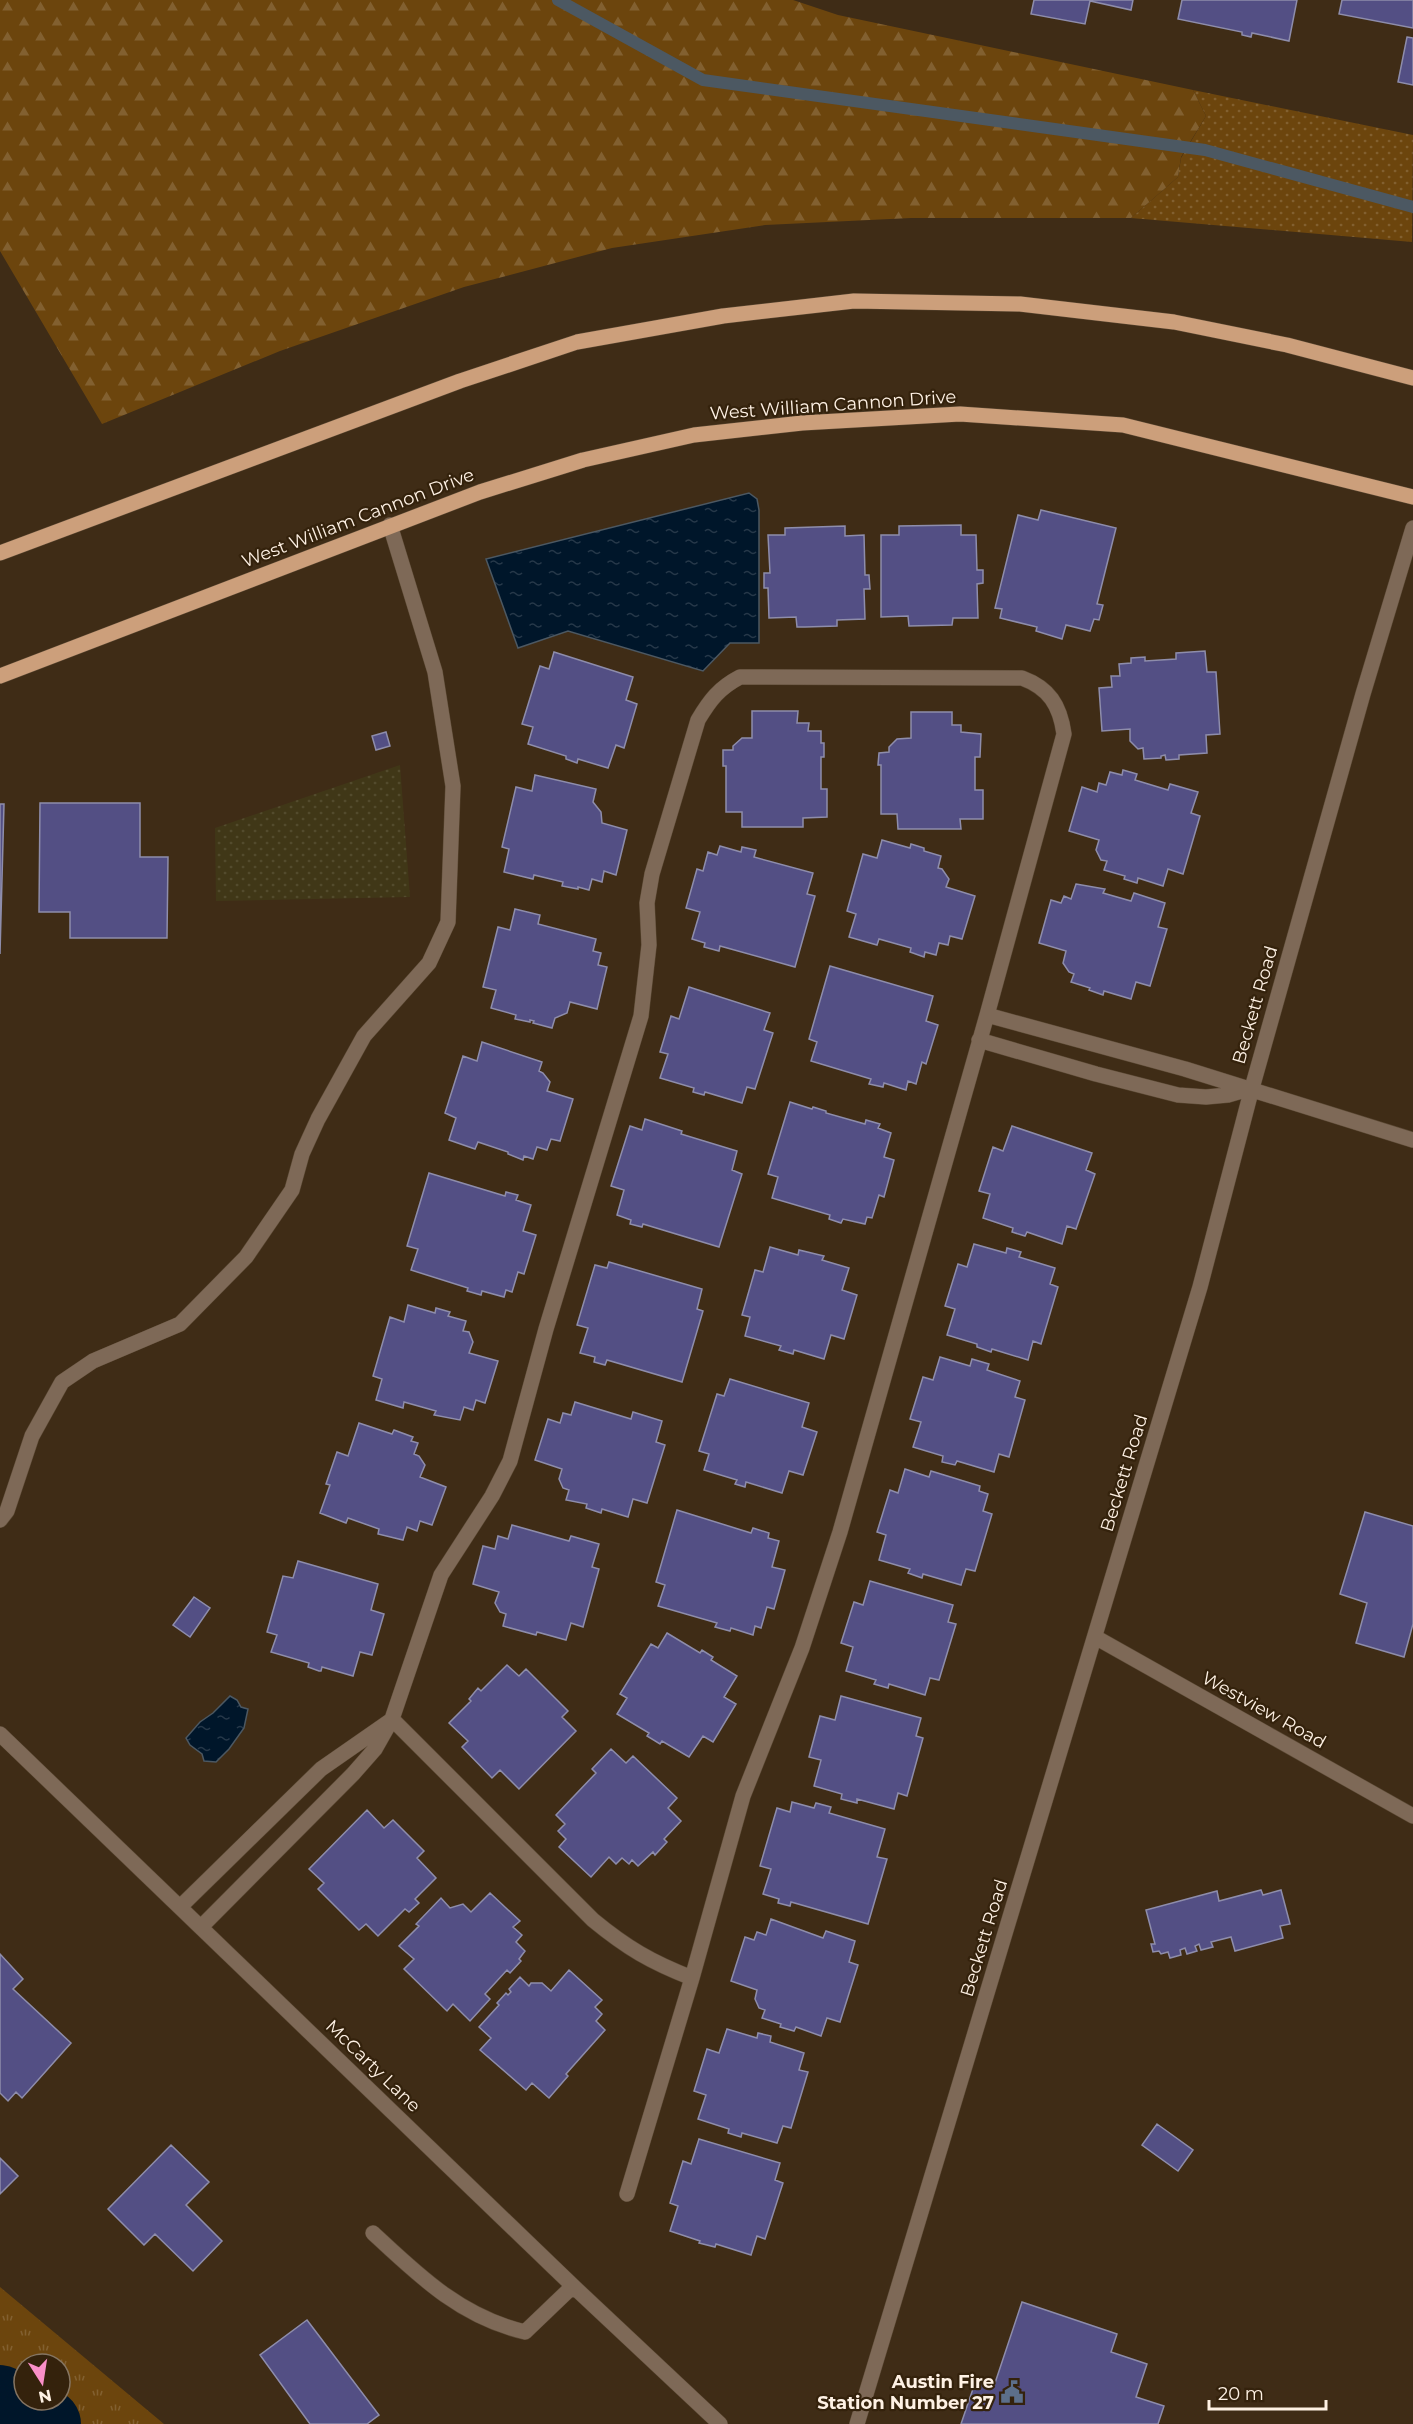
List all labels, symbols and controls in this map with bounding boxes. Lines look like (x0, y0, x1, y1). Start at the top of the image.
street label: West William Cannon Drive (709, 385, 957, 425)
street label: West William Cannon Drive (239, 463, 477, 573)
street label: Beckett Road (1228, 943, 1282, 1067)
street label: Beckett Road (1096, 1412, 1152, 1534)
street label: Westview Road (1198, 1667, 1330, 1753)
street label: Beckett Road (956, 1877, 1012, 1999)
street label: McCarty Lane (321, 2015, 425, 2117)
north arrow (12, 2352, 72, 2412)
place label: Austin Fire Station Number 27 (817, 2371, 994, 2414)
scale bar (1209, 2373, 1326, 2411)
public building icon: Austin Fire Station Number 27 (999, 2379, 1025, 2405)
text: 20 m (1218, 2383, 1264, 2405)
text: N (37, 2386, 53, 2407)

